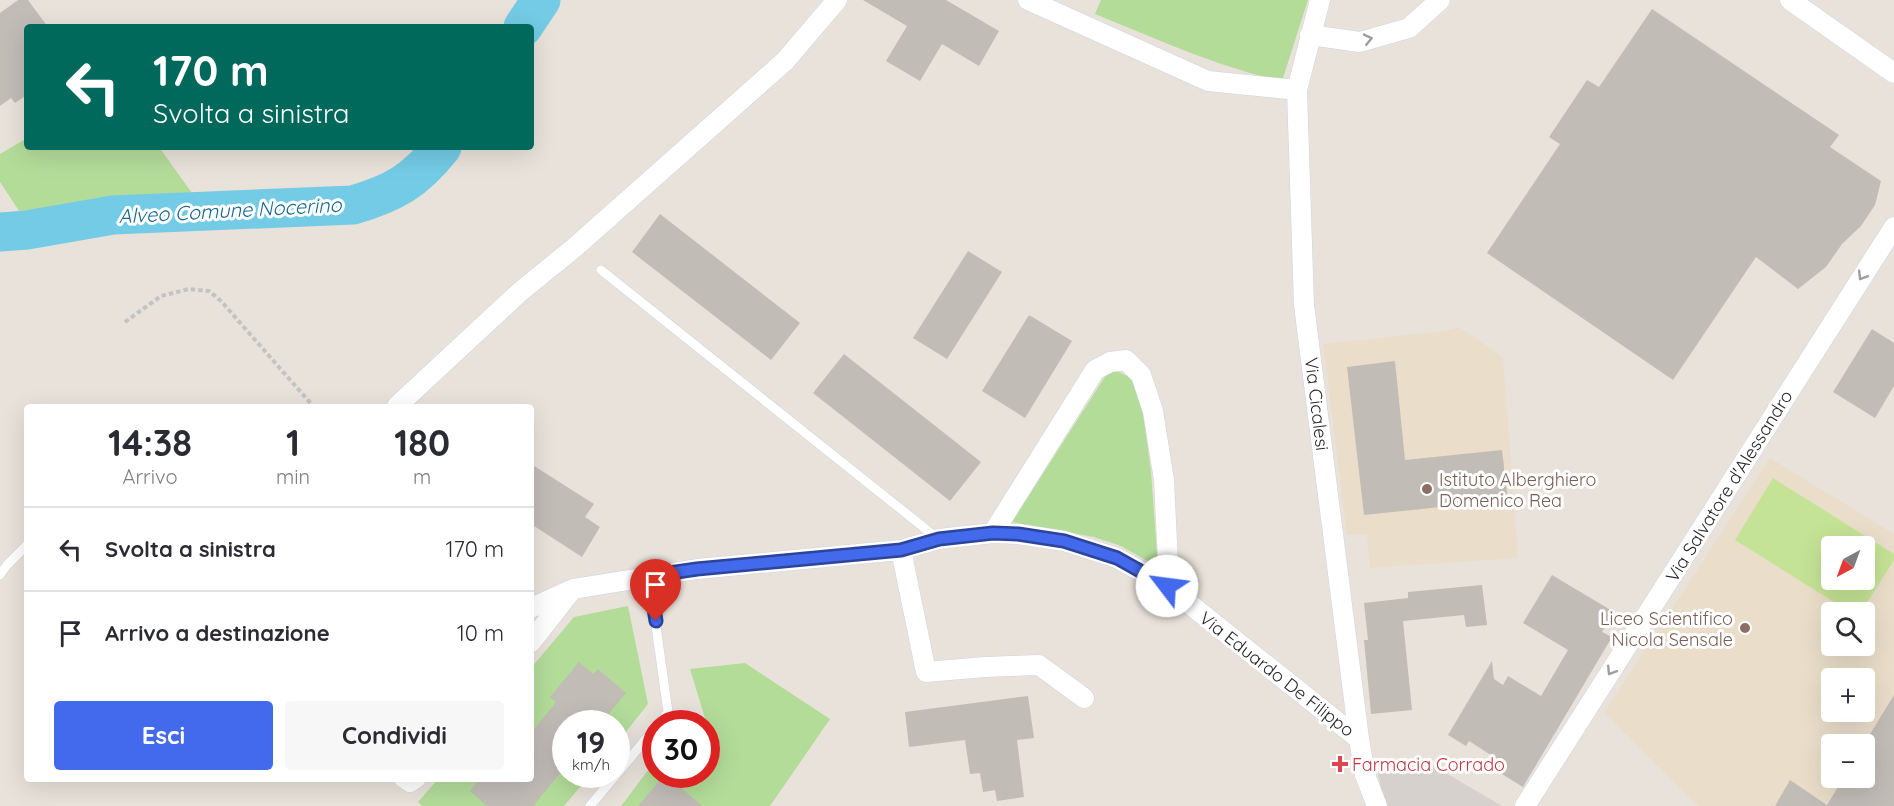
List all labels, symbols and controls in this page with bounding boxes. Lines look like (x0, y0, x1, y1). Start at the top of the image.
one-way arrow (1363, 33, 1373, 46)
text: 170 m (153, 44, 269, 97)
icon: left (54, 48, 132, 126)
text: Svolta a sinistra (153, 96, 349, 130)
water label: Alveo Comune Nocerino (118, 192, 343, 228)
one-way arrow (1858, 270, 1869, 281)
street label: Via Cicalesi (1300, 356, 1334, 452)
street label: Via Salvatore d'Alessandro (1660, 386, 1798, 586)
text: 14:38 (108, 420, 192, 465)
text: 1 (286, 420, 300, 465)
text: 180 (394, 420, 450, 465)
text: Arrivo (122, 464, 178, 489)
text: min (276, 464, 310, 489)
text: m (413, 464, 431, 489)
place label: Istituto Alberghiero Domenico Rea (1439, 468, 1596, 512)
marker: Istituto Alberghiero Domenico Rea (1420, 482, 1434, 496)
icon: left (54, 533, 87, 566)
text: Svolta a sinistra (105, 535, 276, 563)
text: 170 m (445, 535, 504, 563)
north arrow (1821, 536, 1875, 590)
map controls (1821, 536, 1875, 788)
position arrow (1135, 554, 1199, 618)
pin (630, 559, 681, 621)
icon: arrive (639, 568, 672, 601)
button: search (1821, 602, 1875, 656)
street label: Via Eduardo De Filippo (1195, 606, 1359, 742)
place label: Liceo Scientifico Nicola Sensale (1600, 607, 1733, 651)
icon: arrive (54, 617, 87, 650)
text: Arrivo a destinazione (105, 619, 330, 647)
text: 10 m (457, 619, 504, 647)
marker: Liceo Scientifico Nicola Sensale (1738, 621, 1752, 635)
one-way arrow (1607, 664, 1618, 675)
button: + (1821, 668, 1875, 722)
button: Esci (54, 701, 273, 770)
button: Condividi (285, 701, 504, 770)
speed limit sign: 30 (642, 710, 720, 788)
text: 19 (577, 723, 605, 761)
button: − (1821, 734, 1875, 788)
place label: Farmacia Corrado (1352, 753, 1505, 776)
text: km/h (572, 755, 610, 774)
marker: Farmacia Corrado (1333, 757, 1347, 771)

